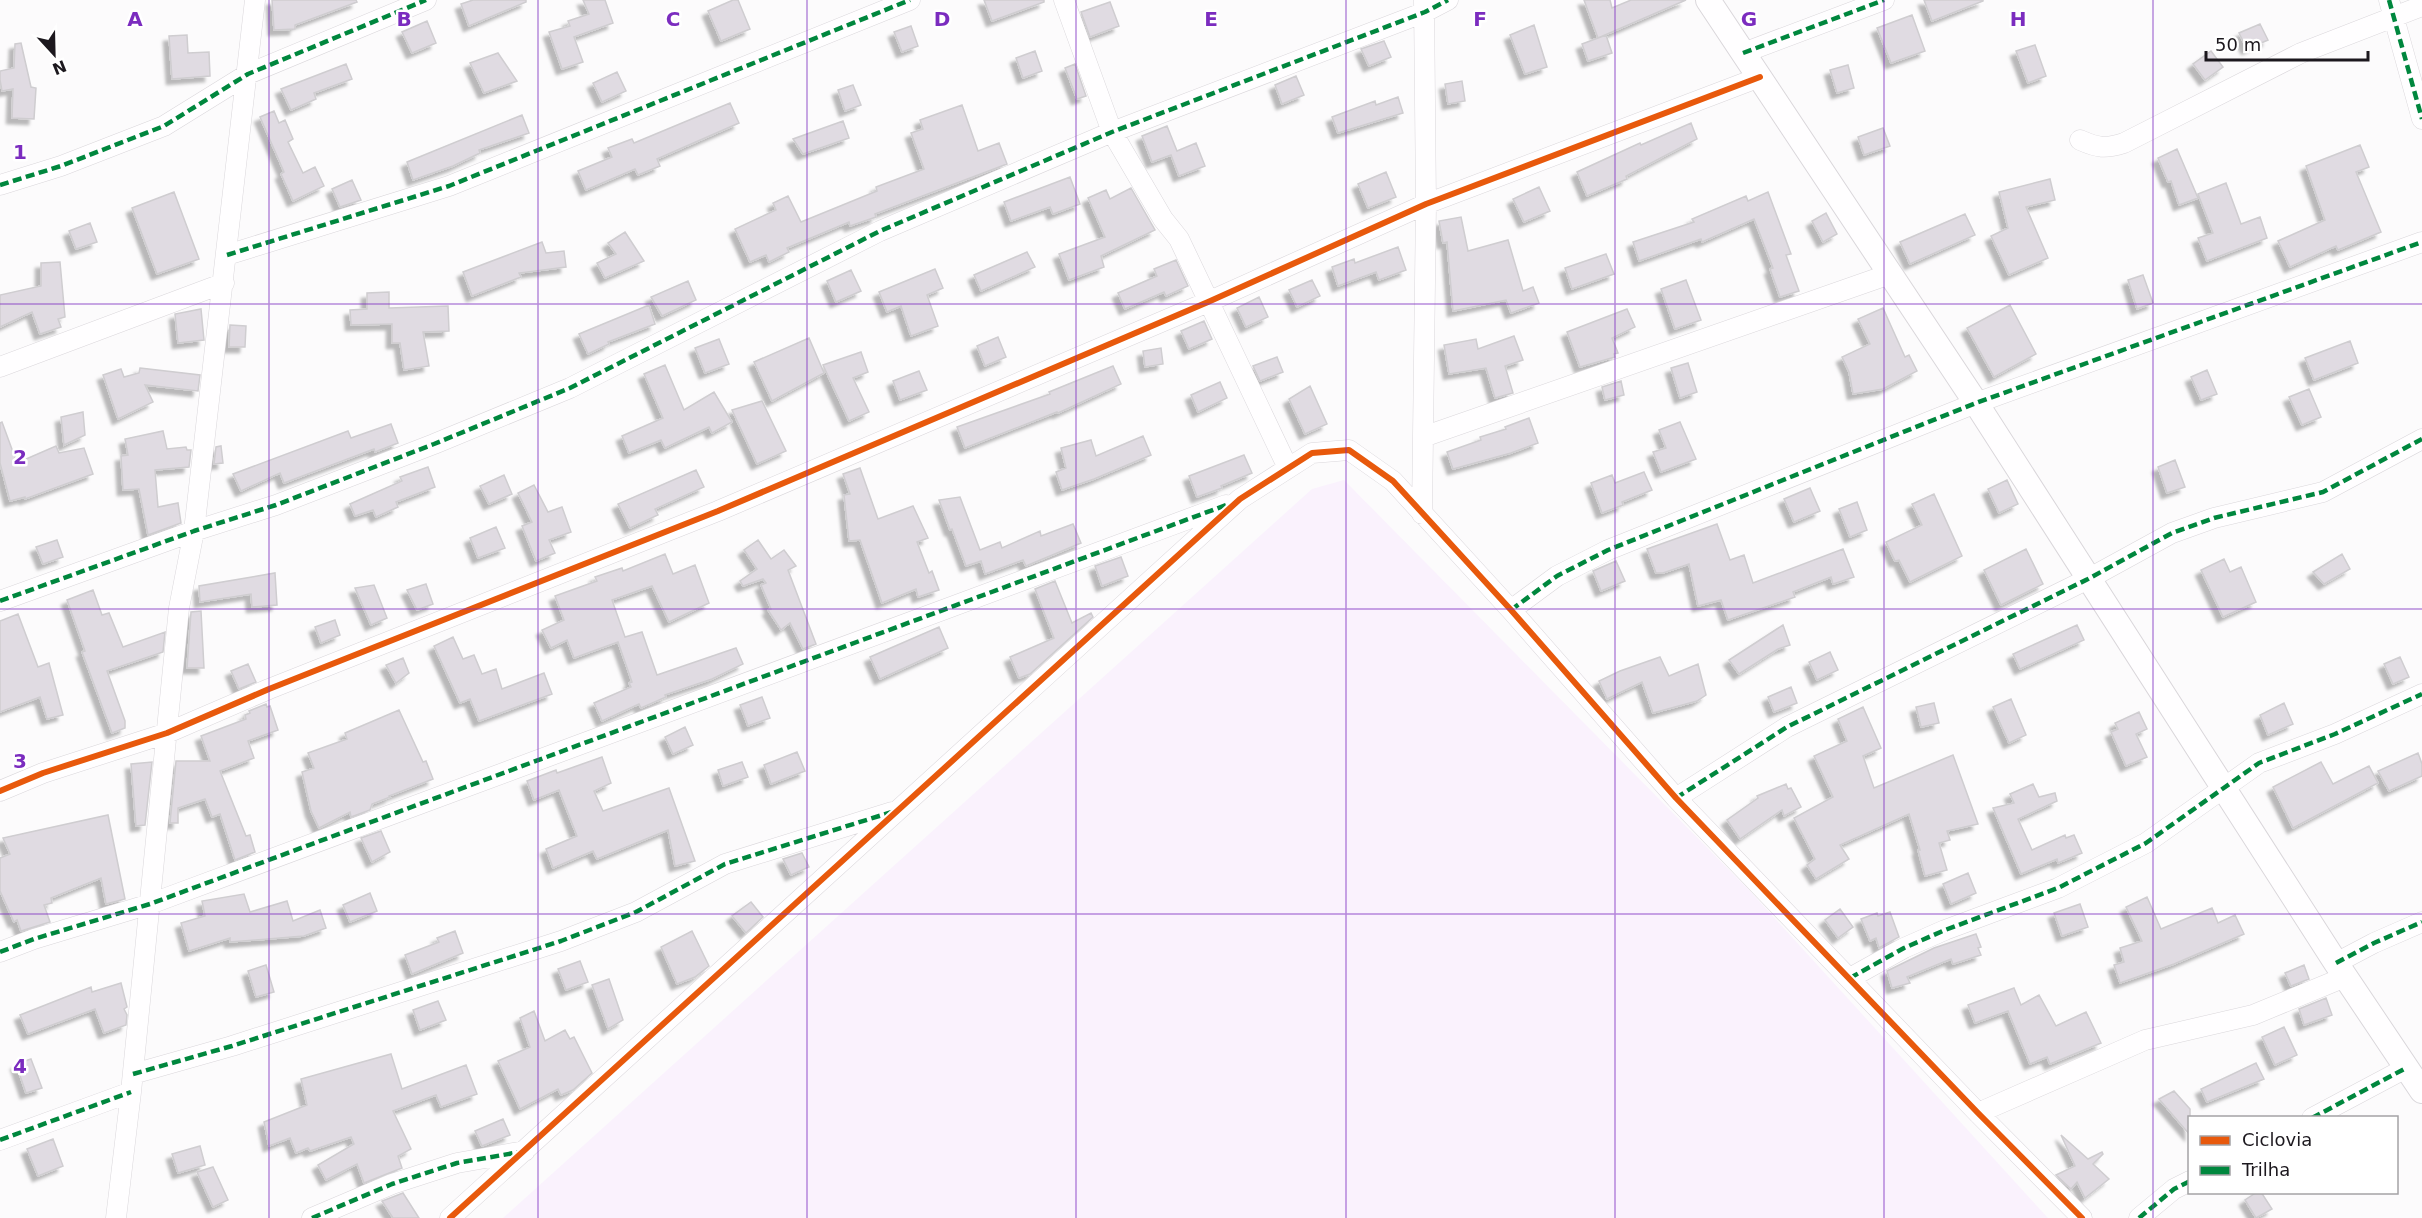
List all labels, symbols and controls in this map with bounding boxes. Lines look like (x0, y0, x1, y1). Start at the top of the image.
text: A (127, 7, 143, 31)
text: B (396, 7, 412, 31)
text: C (666, 7, 680, 31)
text: D (934, 7, 950, 31)
text: E (1204, 7, 1218, 31)
text: F (1473, 7, 1487, 31)
text: G (1741, 7, 1757, 31)
text: H (2010, 7, 2026, 31)
north arrow (24, 24, 84, 84)
scale bar (2206, 24, 2368, 62)
text: 50 m (2215, 34, 2261, 55)
text: N (50, 56, 69, 79)
text: 1 (13, 140, 27, 164)
text: 2 (13, 445, 27, 469)
text: 3 (13, 749, 27, 773)
text: 4 (13, 1054, 27, 1078)
legend (2188, 1116, 2398, 1194)
text: Ciclovia (2242, 1129, 2312, 1150)
text: Trilha (2241, 1159, 2290, 1180)

